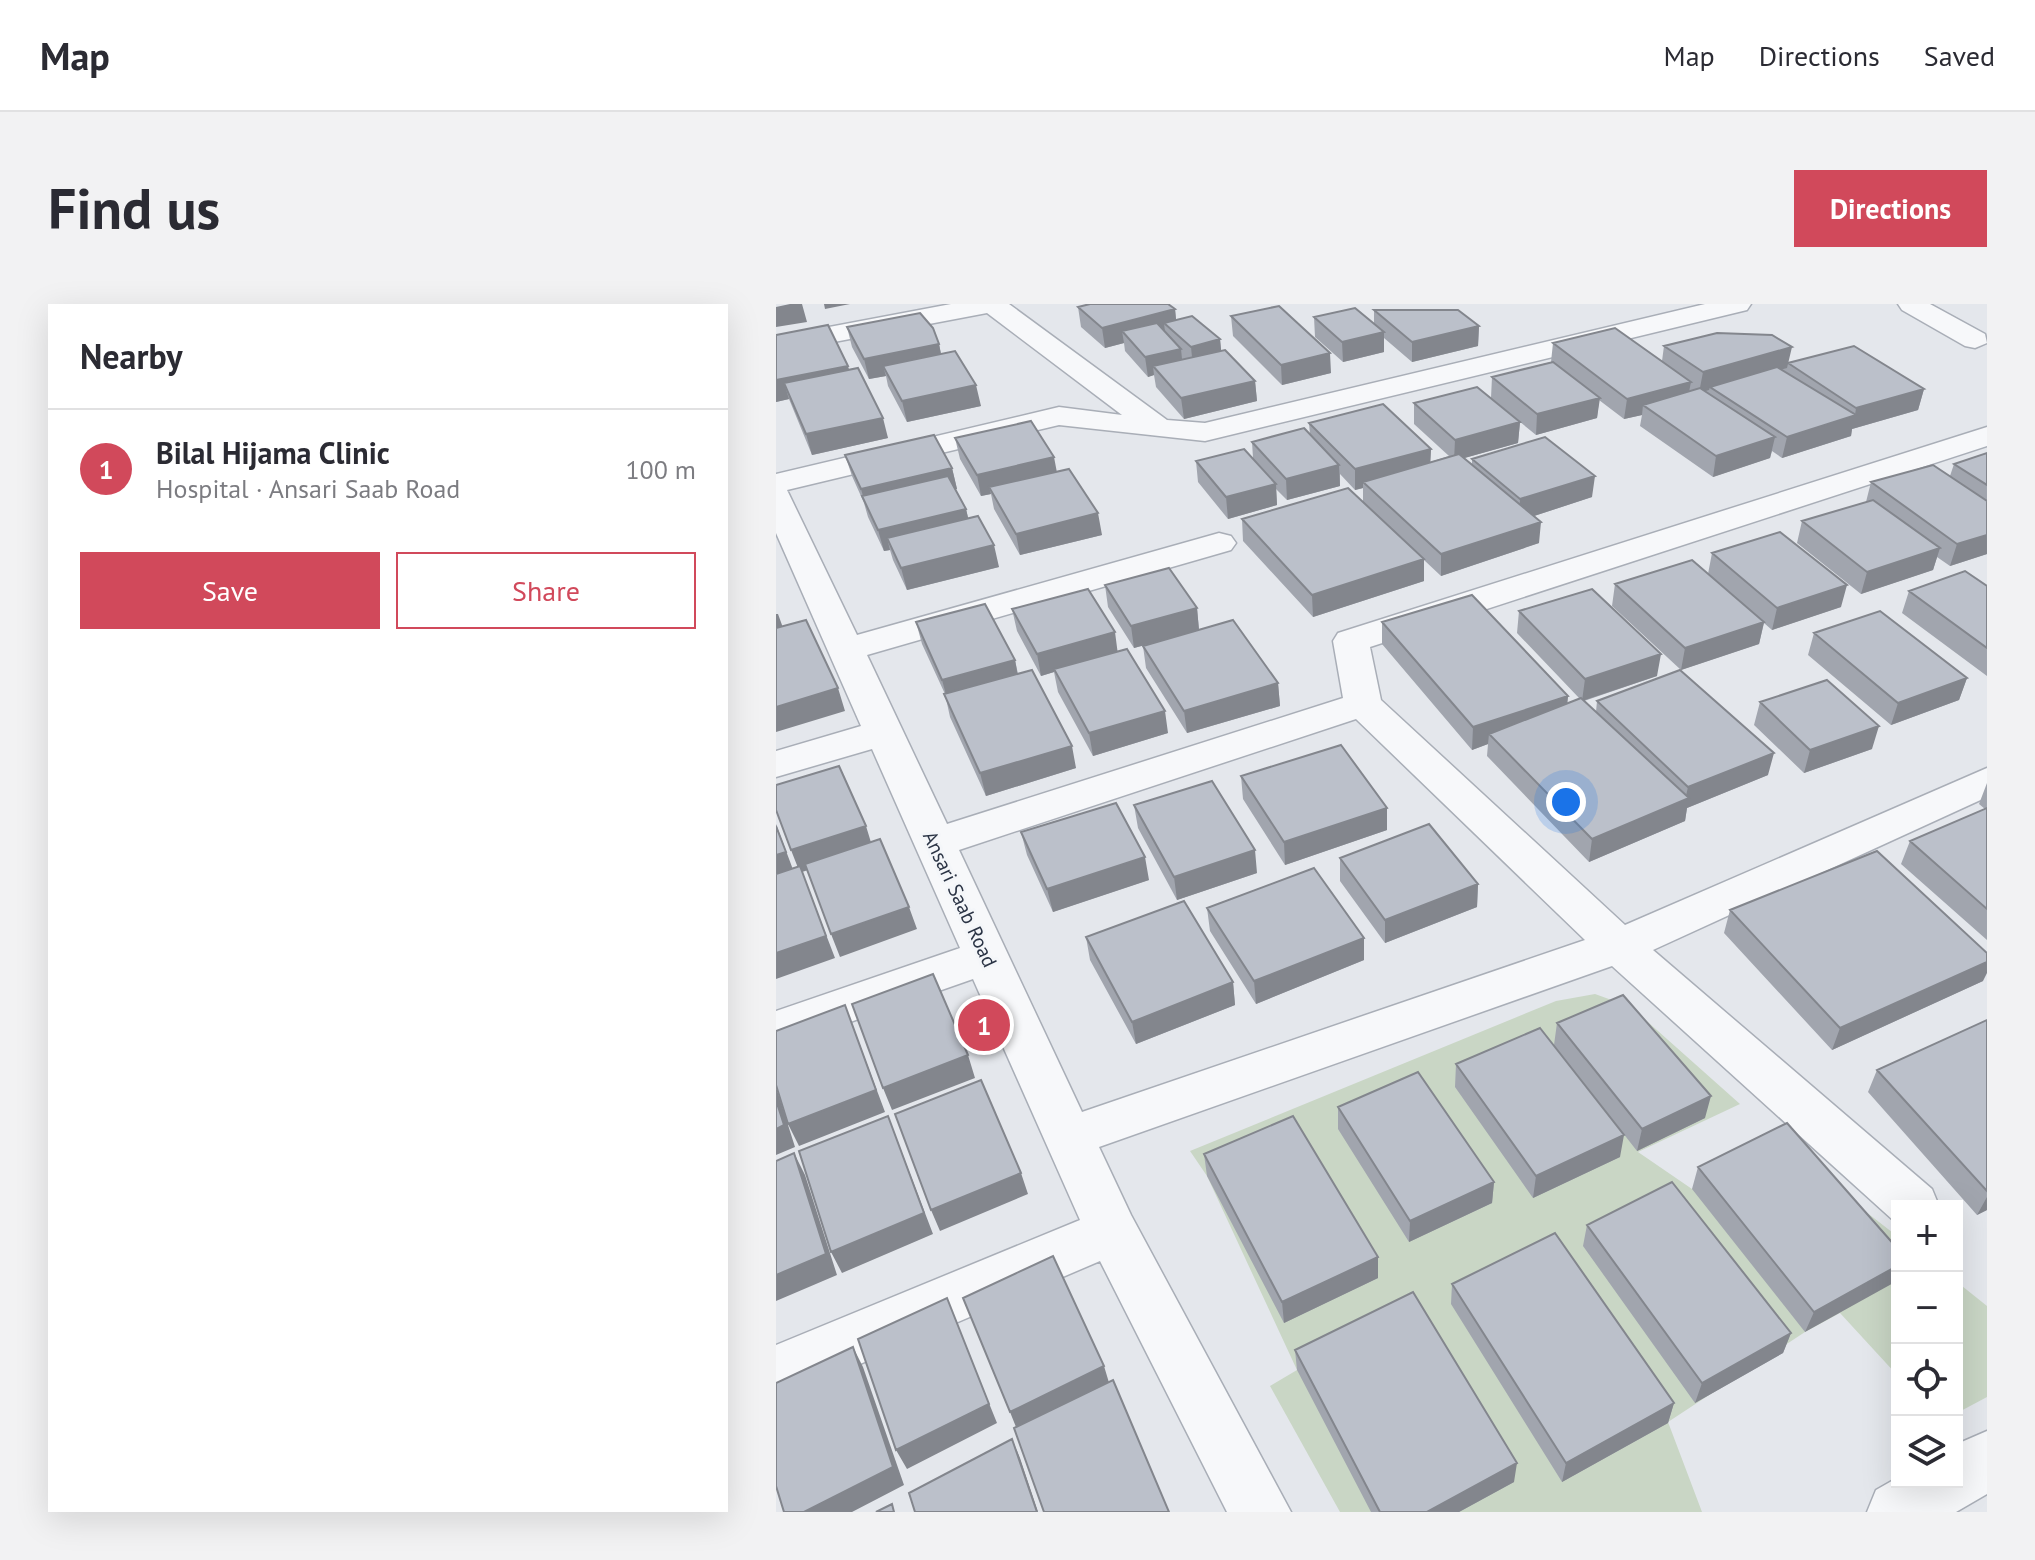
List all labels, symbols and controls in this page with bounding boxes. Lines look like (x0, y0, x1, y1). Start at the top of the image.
text: Map (40, 31, 110, 80)
text: Map (1664, 37, 1715, 74)
text: Directions (1759, 37, 1880, 74)
text: Saved (1924, 37, 1995, 74)
button: Directions (1794, 170, 1987, 247)
text: Find us (48, 172, 220, 244)
text: Nearby (80, 334, 182, 378)
text: Bilal Hijama Clinic (156, 433, 390, 472)
text: 1 (99, 453, 113, 486)
text: 100 m (625, 453, 696, 486)
text: Hospital · Ansari Saab Road (156, 472, 460, 505)
button: Save (80, 552, 380, 629)
button: Share (396, 552, 696, 629)
your location (1546, 782, 1586, 822)
street label: Ansari Saab Road (917, 827, 1003, 971)
pin: 1 (958, 995, 1010, 1055)
map controls (1891, 1200, 1963, 1488)
button: + (1891, 1200, 1963, 1272)
button: − (1891, 1272, 1963, 1344)
button: locate (1891, 1344, 1963, 1416)
button: layers (1891, 1416, 1963, 1488)

